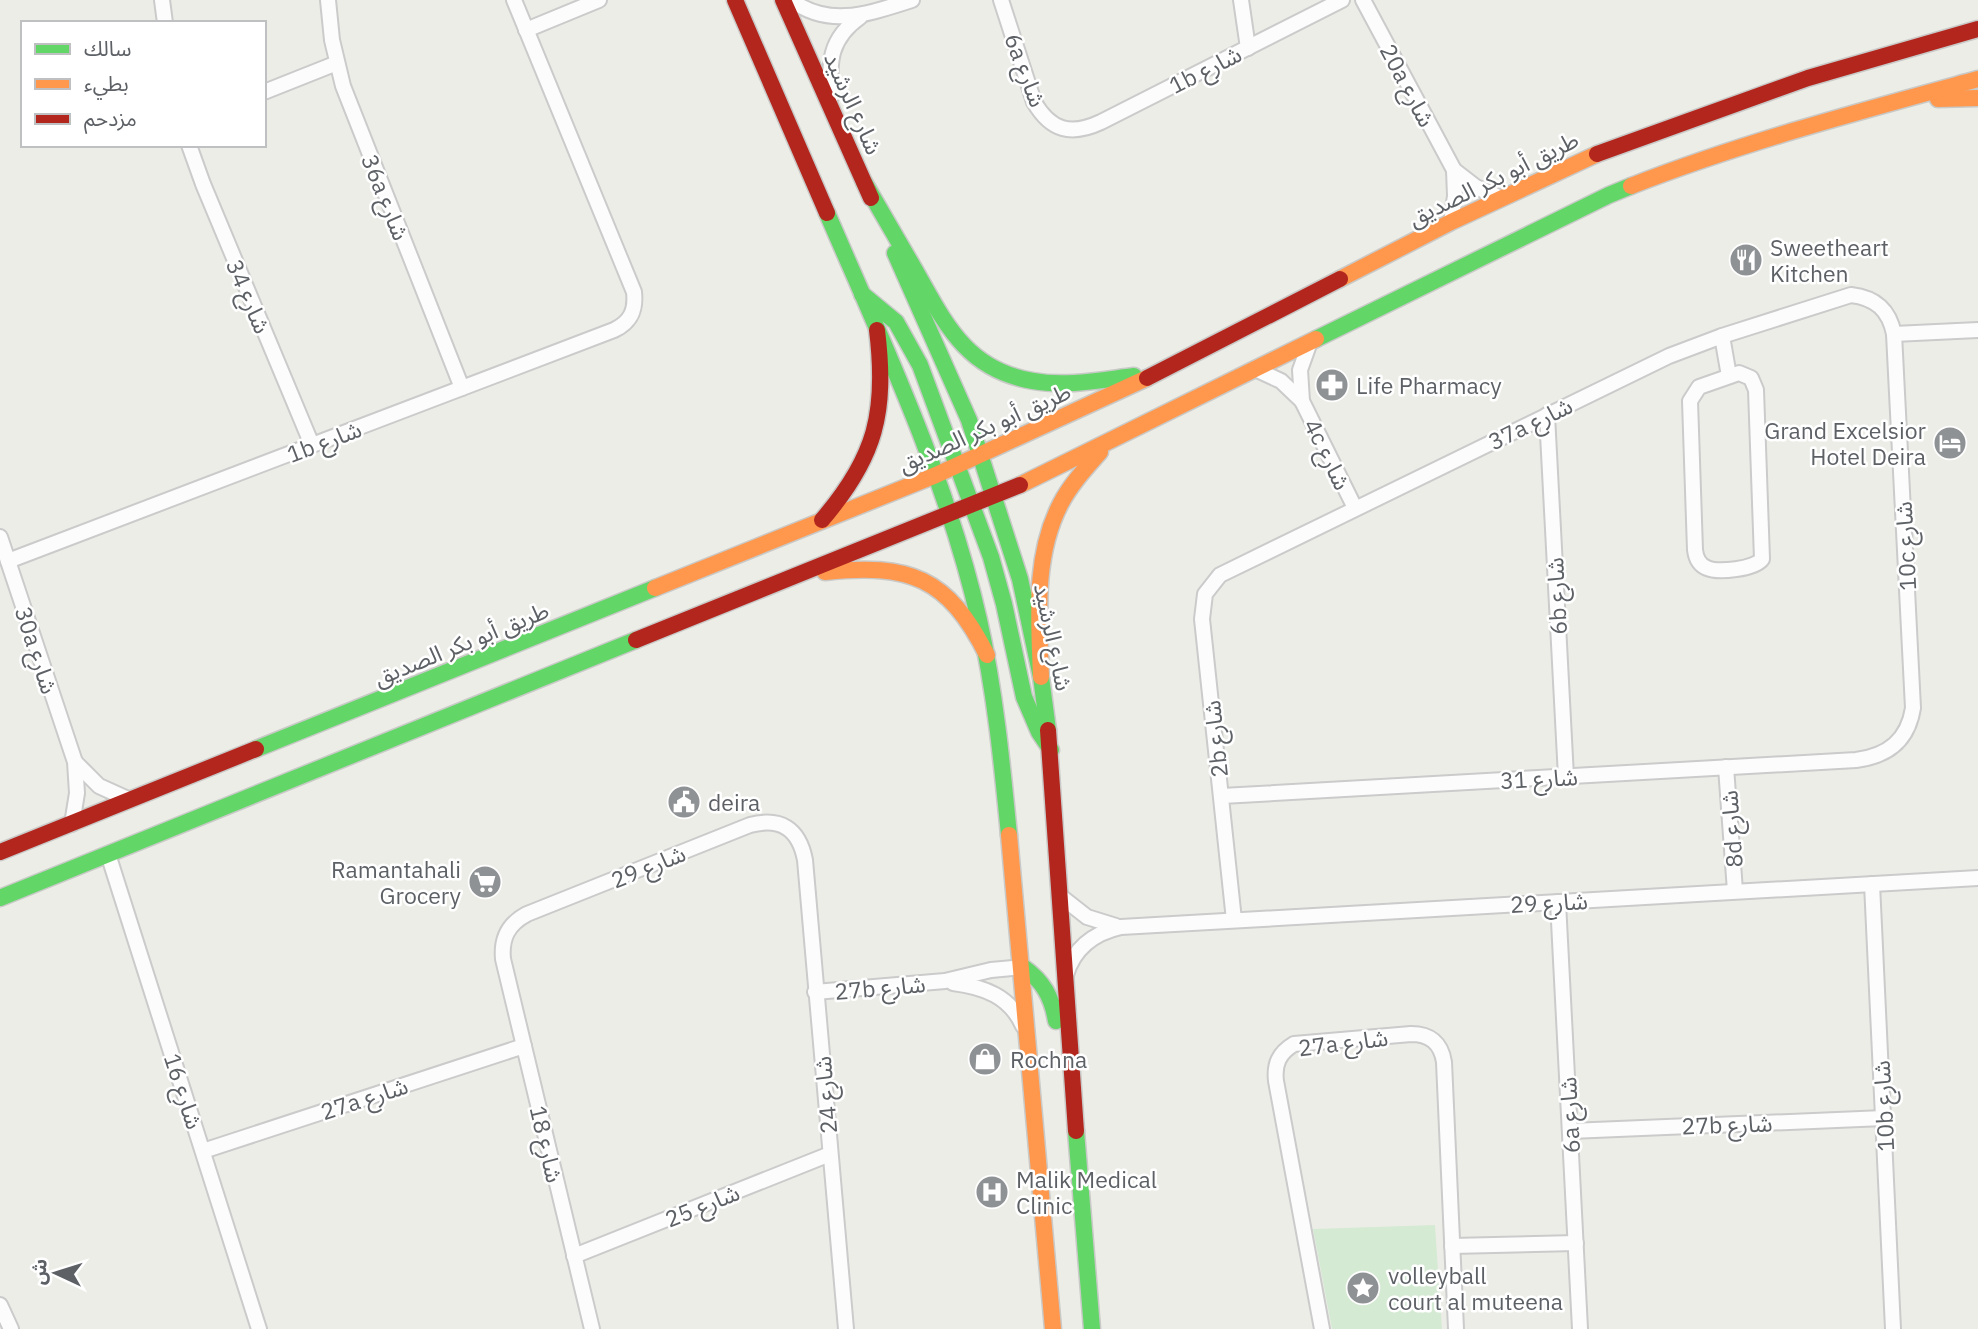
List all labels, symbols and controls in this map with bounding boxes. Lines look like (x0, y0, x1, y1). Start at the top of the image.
legend (21, 21, 266, 147)
street label: 6a شارع (996, 29, 1054, 112)
text: سالك (84, 34, 131, 62)
street label: 1b شارع (1164, 38, 1248, 103)
street label: 20a شارع (1371, 38, 1442, 133)
street label: شارع الرشيد (815, 47, 890, 160)
text: بطيء (84, 69, 129, 100)
text: مزدحم (84, 104, 137, 134)
street label: طريق أبو بكر الصديق (1403, 124, 1583, 232)
street label: 36a شارع (352, 150, 417, 246)
place label: Sweetheart Kitchen (1770, 232, 1889, 288)
restaurant icon: Sweetheart Kitchen (1727, 241, 1765, 279)
street label: شارع 34 (217, 254, 278, 339)
pharmacy icon: Life Pharmacy (1313, 366, 1351, 404)
place label: Life Pharmacy (1356, 370, 1502, 400)
street label: طريق أبو بكر الصديق (893, 375, 1075, 479)
street label: 37a شارع (1483, 390, 1578, 459)
street label: 1b شارع (282, 413, 367, 472)
street label: 4c شارع (1295, 413, 1358, 496)
place label: Grand Excelsior Hotel Deira (1764, 415, 1927, 471)
hotel icon: Grand Excelsior Hotel Deira (1931, 424, 1969, 462)
street label: 10c شارع (1888, 500, 1925, 591)
street label: 6b شارع (1539, 556, 1576, 635)
street label: شارع الرشيد (1025, 581, 1080, 694)
street label: طريق أبو بكر الصديق (369, 594, 553, 692)
street label: 30a شارع (6, 603, 65, 698)
street label: 2b شارع (1196, 699, 1237, 779)
street label: شارع 31 (1499, 761, 1579, 798)
public building icon: deira (665, 783, 703, 821)
place label: deira (708, 787, 760, 817)
street label: 8d شارع (1713, 789, 1752, 869)
street label: شارع 29 (606, 838, 691, 897)
place label: Ramantahali Grocery (331, 854, 462, 910)
supermarket icon: Ramantahali Grocery (466, 863, 504, 901)
street label: شارع 29 (1509, 885, 1589, 922)
street label: 27b شارع (833, 968, 927, 1009)
street label: 27a شارع (1296, 1022, 1390, 1065)
shop icon: Rochna (966, 1040, 1004, 1078)
place label: Rochna (1010, 1044, 1087, 1074)
street label: شارع 16 (155, 1049, 210, 1134)
street label: شارع 24 (807, 1055, 846, 1135)
street label: 10b شارع (1866, 1060, 1903, 1152)
street label: 27a شارع (317, 1070, 412, 1129)
street label: 6a شارع (1552, 1076, 1589, 1154)
street label: شارع 18 (521, 1103, 570, 1186)
street label: 27b شارع (1681, 1107, 1773, 1144)
place label: Malik Medical Clinic (1016, 1164, 1157, 1220)
hospital icon: Malik Medical Clinic (973, 1173, 1011, 1211)
street label: شارع 25 (660, 1177, 745, 1236)
north arrow (21, 1238, 91, 1308)
text: ش (26, 1258, 52, 1286)
place label: volleyball court al muteena (1388, 1260, 1563, 1316)
place icon: volleyball court al muteena (1344, 1269, 1382, 1307)

